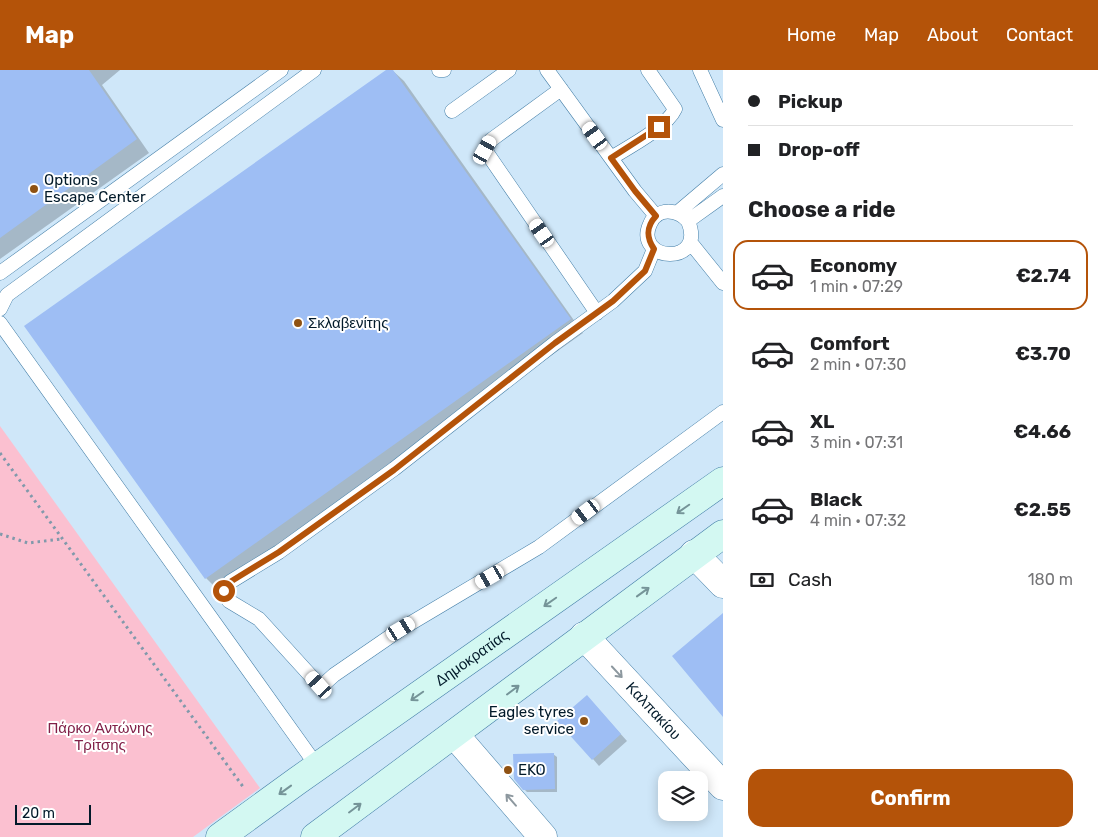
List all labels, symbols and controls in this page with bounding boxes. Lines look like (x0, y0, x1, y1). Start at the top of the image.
text: Map (25, 21, 74, 49)
text: Home (787, 24, 836, 46)
text: Map (864, 24, 899, 46)
text: About (927, 24, 978, 46)
text: Contact (1006, 24, 1073, 46)
text: Pickup (778, 90, 843, 113)
route end (648, 116, 670, 138)
car (580, 119, 609, 153)
car (471, 133, 498, 167)
text: Drop-off (778, 138, 860, 161)
place label: Options Escape Center (44, 171, 146, 206)
marker: Options Escape Center (28, 183, 40, 195)
text: Choose a ride (748, 196, 895, 223)
car (527, 216, 556, 250)
icon: car (750, 253, 795, 298)
text: Economy (810, 254, 897, 277)
text: €2.74 (1016, 264, 1071, 287)
text: 1 min · 07:29 (810, 277, 903, 296)
place label: Σκλαβενίτης (308, 314, 388, 332)
marker: Σκλαβενίτης (292, 317, 304, 329)
icon: car (750, 331, 795, 376)
text: Comfort (810, 332, 890, 355)
text: €3.70 (1015, 342, 1071, 365)
text: 2 min · 07:30 (810, 355, 906, 374)
icon: car (750, 409, 795, 454)
text: XL (810, 410, 834, 433)
text: €4.66 (1013, 420, 1071, 443)
text: 3 min · 07:31 (810, 433, 903, 452)
icon: car (750, 487, 795, 532)
text: Black (810, 488, 862, 511)
car (569, 497, 602, 527)
text: €2.55 (1014, 498, 1071, 521)
one-way arrow (676, 504, 690, 514)
text: 4 min · 07:32 (810, 511, 906, 530)
car (473, 563, 506, 591)
icon: cash (748, 566, 776, 594)
text: Cash (788, 568, 832, 591)
text: 180 m (1028, 570, 1073, 589)
route start (213, 580, 235, 602)
one-way arrow (636, 587, 649, 598)
one-way arrow (543, 597, 557, 607)
car (384, 615, 417, 643)
street label: Δημοκρατίας (432, 626, 512, 690)
one-way arrow (611, 666, 623, 678)
car (303, 669, 334, 701)
street label: Καλπακίου (622, 678, 684, 743)
one-way arrow (506, 684, 519, 695)
one-way arrow (411, 691, 425, 701)
place label: Eagles tyres service (489, 703, 574, 738)
marker: Eagles tyres service (578, 715, 590, 727)
park label: Πάρκο Αντώνης Τρίτσης (47, 719, 153, 754)
place label: EKO (518, 761, 546, 779)
marker: EKO (502, 764, 514, 776)
button: Confirm (748, 769, 1073, 827)
map controls (658, 771, 708, 821)
button: layers (658, 771, 708, 821)
one-way arrow (279, 784, 292, 795)
one-way arrow (506, 794, 517, 807)
scale bar (15, 802, 91, 825)
one-way arrow (348, 803, 362, 813)
text: 20 m (22, 805, 55, 822)

